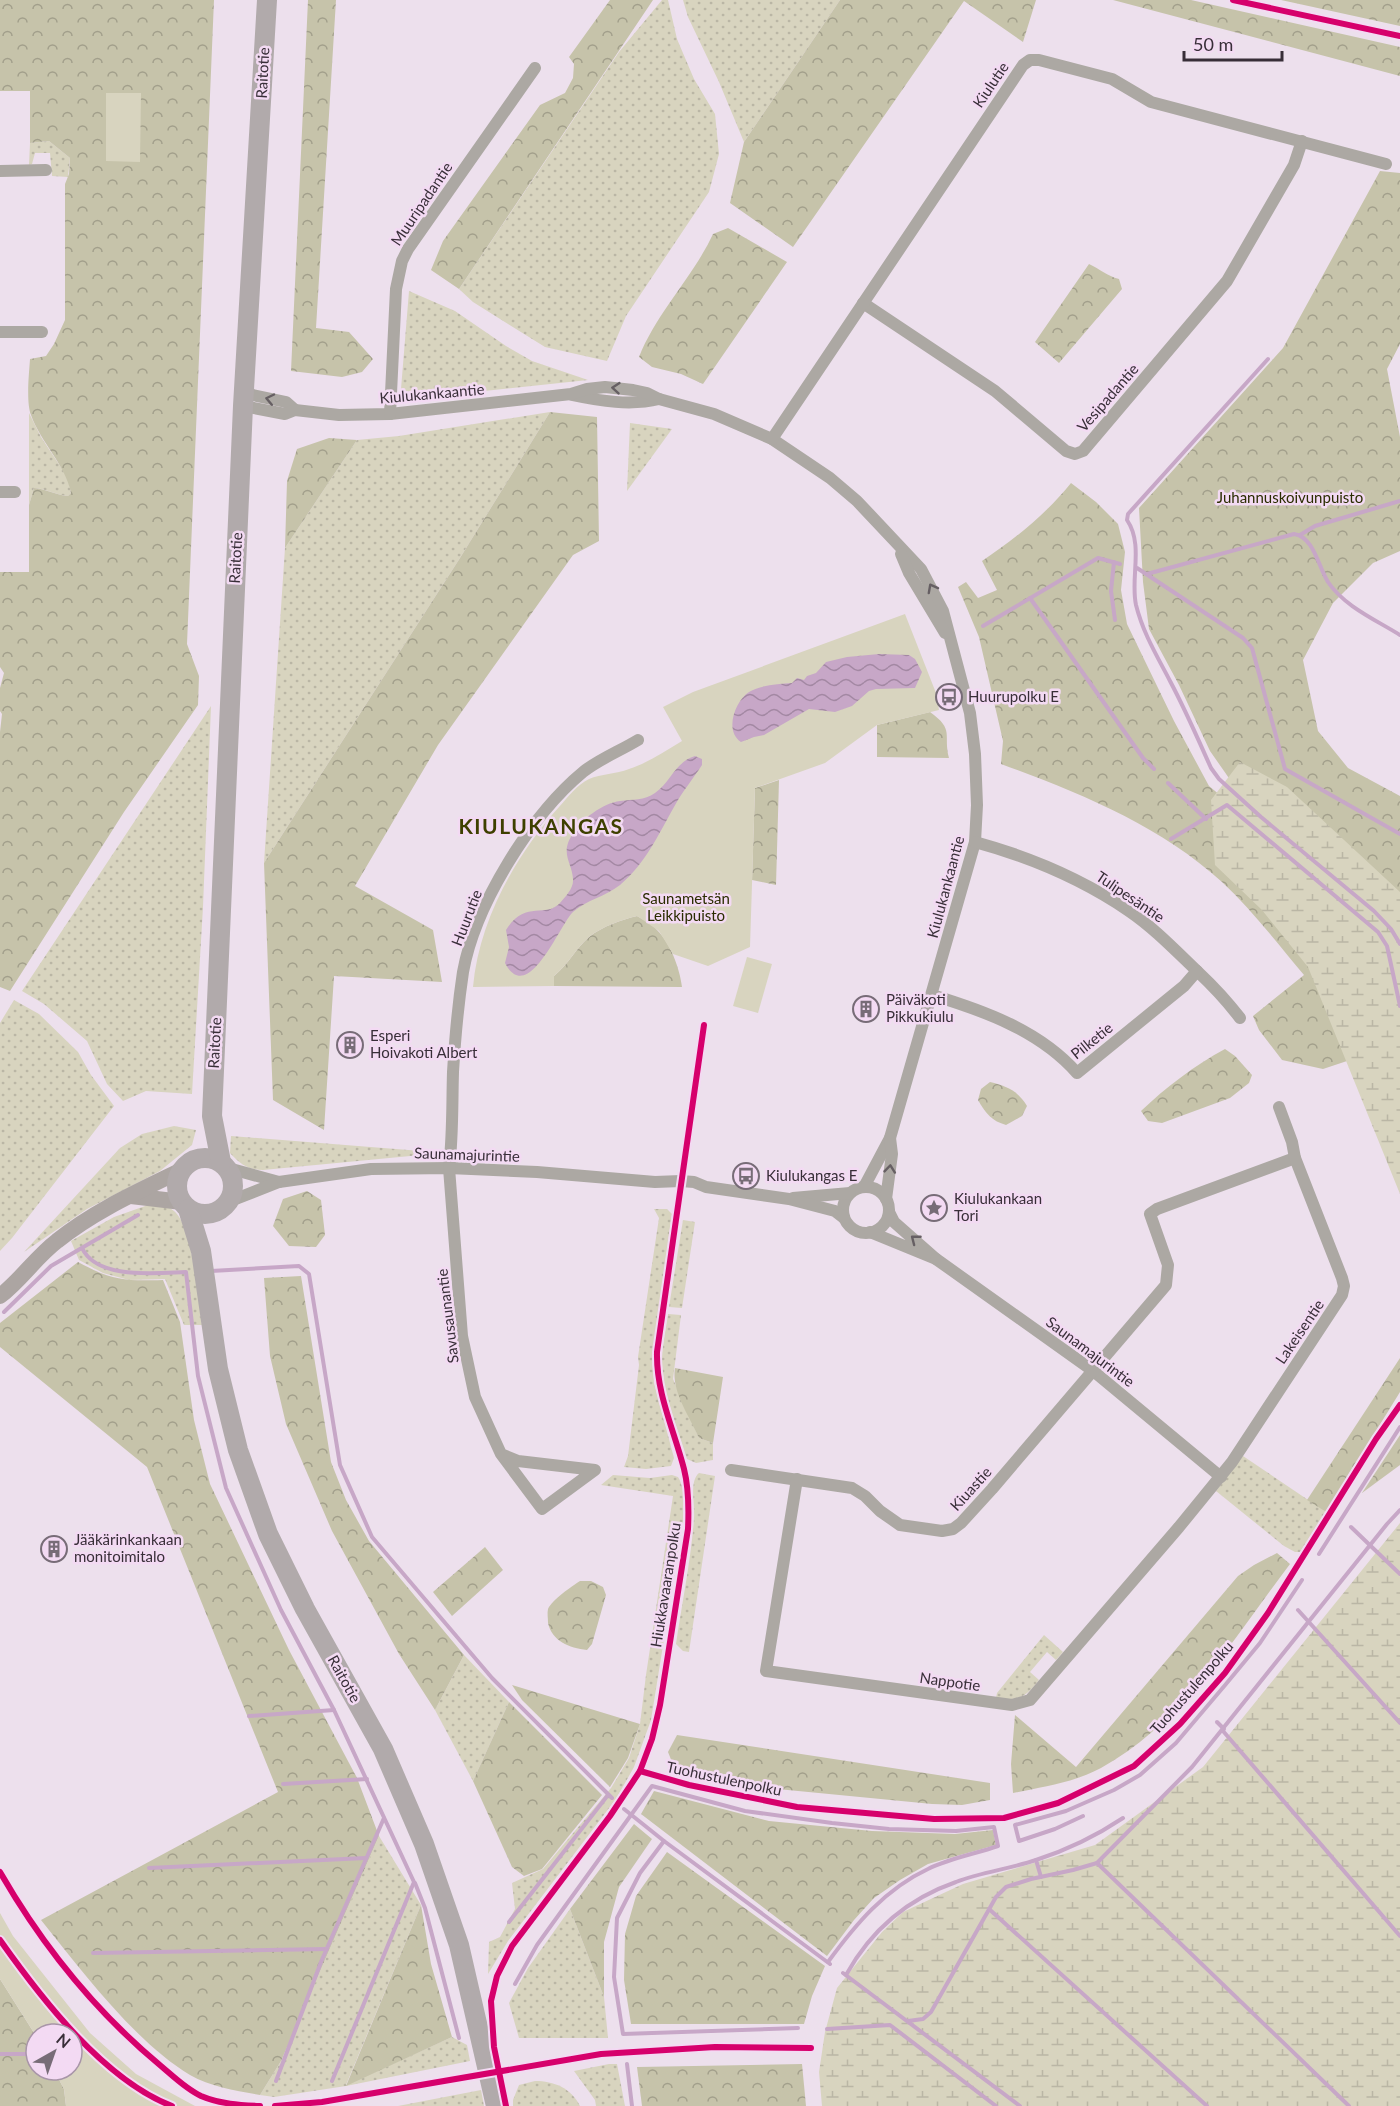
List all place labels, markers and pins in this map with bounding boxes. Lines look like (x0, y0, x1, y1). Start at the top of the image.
bus stop icon: Huurupolku E (934, 682, 964, 712)
place label: Huurupolku E (968, 687, 1059, 705)
place label: Päiväkoti Pikkukiulu (886, 990, 954, 1025)
building icon: Päiväkoti Pikkukiulu (851, 994, 881, 1024)
place label: Esperi Hoivakoti Albert (370, 1026, 478, 1061)
building icon: Esperi Hoivakoti Albert (335, 1030, 365, 1060)
bus stop icon: Kiulukangas E (731, 1161, 761, 1191)
place label: Kiulukangas E (766, 1166, 858, 1184)
place label: Kiulukankaan Tori (954, 1189, 1042, 1224)
place icon: Kiulukankaan Tori (919, 1193, 949, 1223)
place label: Jääkärinkankaan monitoimitalo (74, 1530, 182, 1565)
building icon: Jääkärinkankaan monitoimitalo (39, 1534, 69, 1564)

